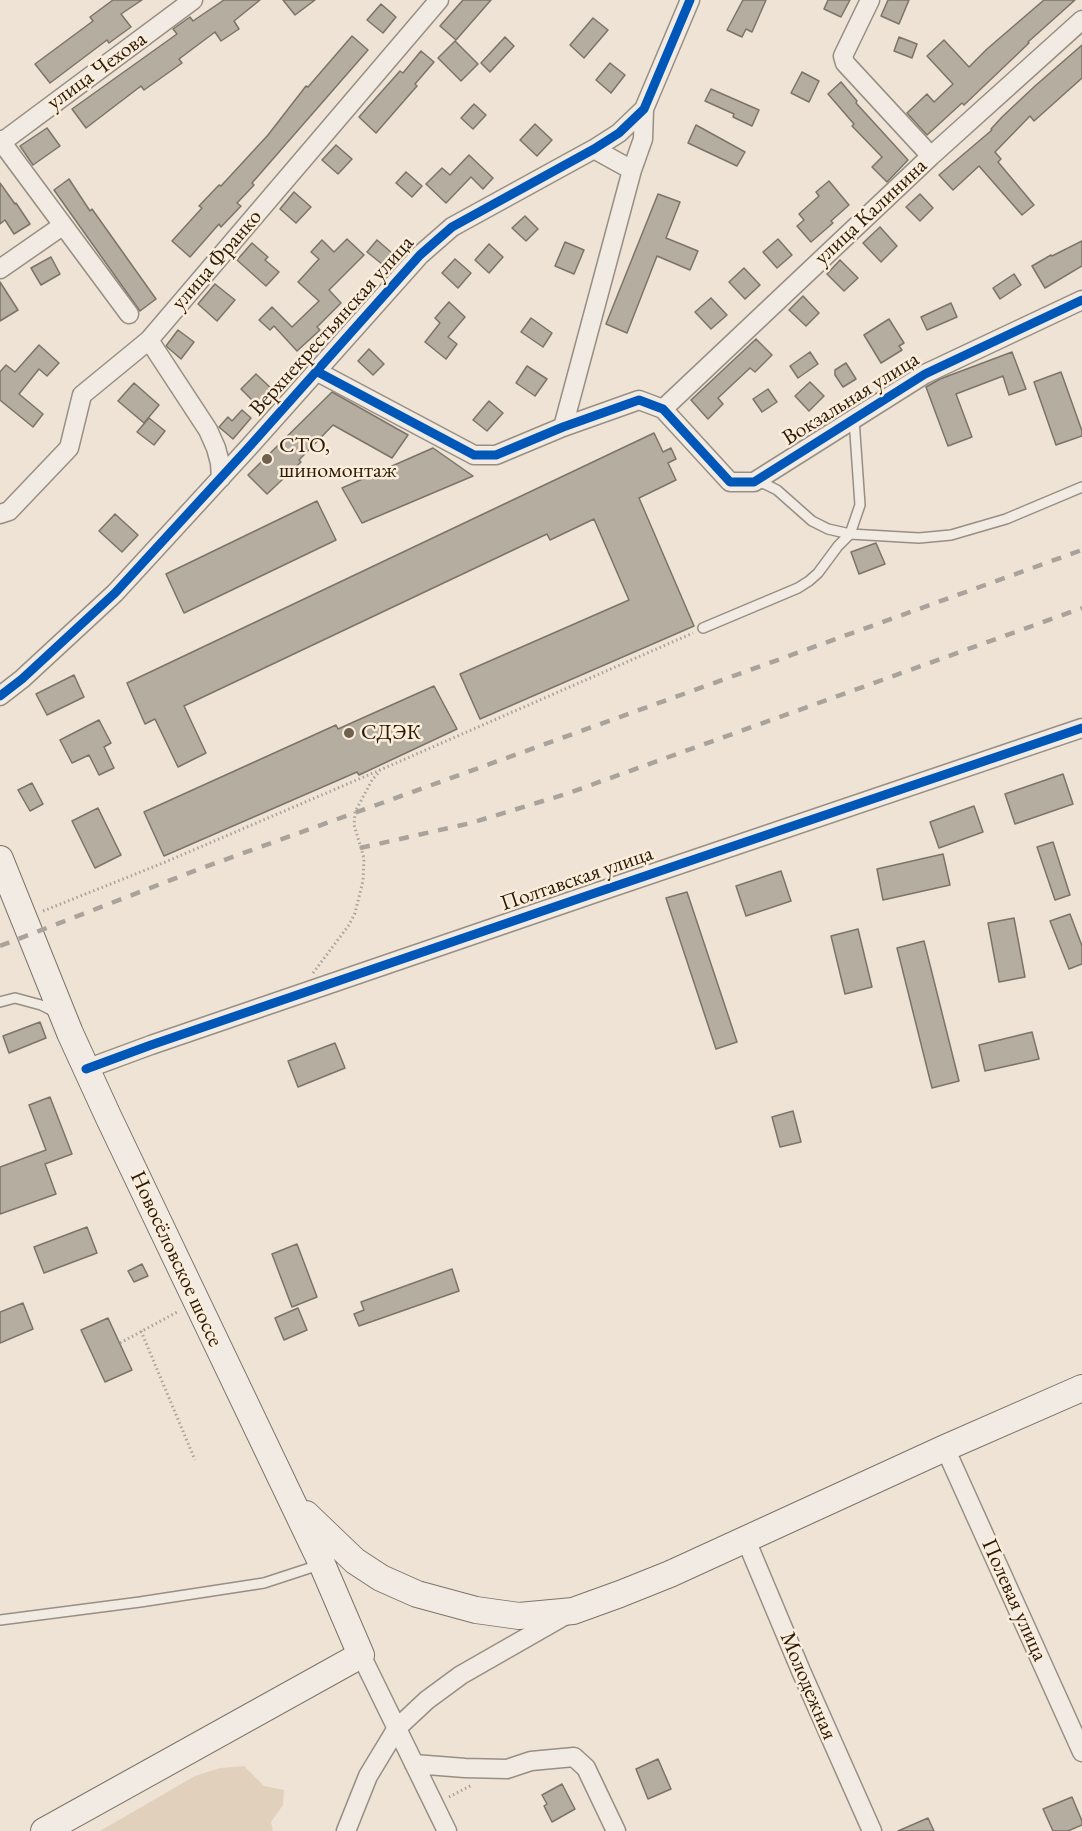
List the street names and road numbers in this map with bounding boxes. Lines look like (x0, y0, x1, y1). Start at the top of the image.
street label: улица Чехова (42, 26, 152, 116)
street label: улица Калинина (809, 153, 933, 271)
street label: улица Франко (166, 204, 268, 316)
street label: Верхнекрестьянская улица (244, 230, 420, 422)
street label: Вокзальная улица (778, 346, 924, 452)
street label: Полтавская улица (497, 841, 657, 917)
street label: Новосёловское шоссе (124, 1167, 228, 1351)
street label: Полевая улица (975, 1535, 1053, 1665)
street label: Молодежная (773, 1628, 843, 1744)

